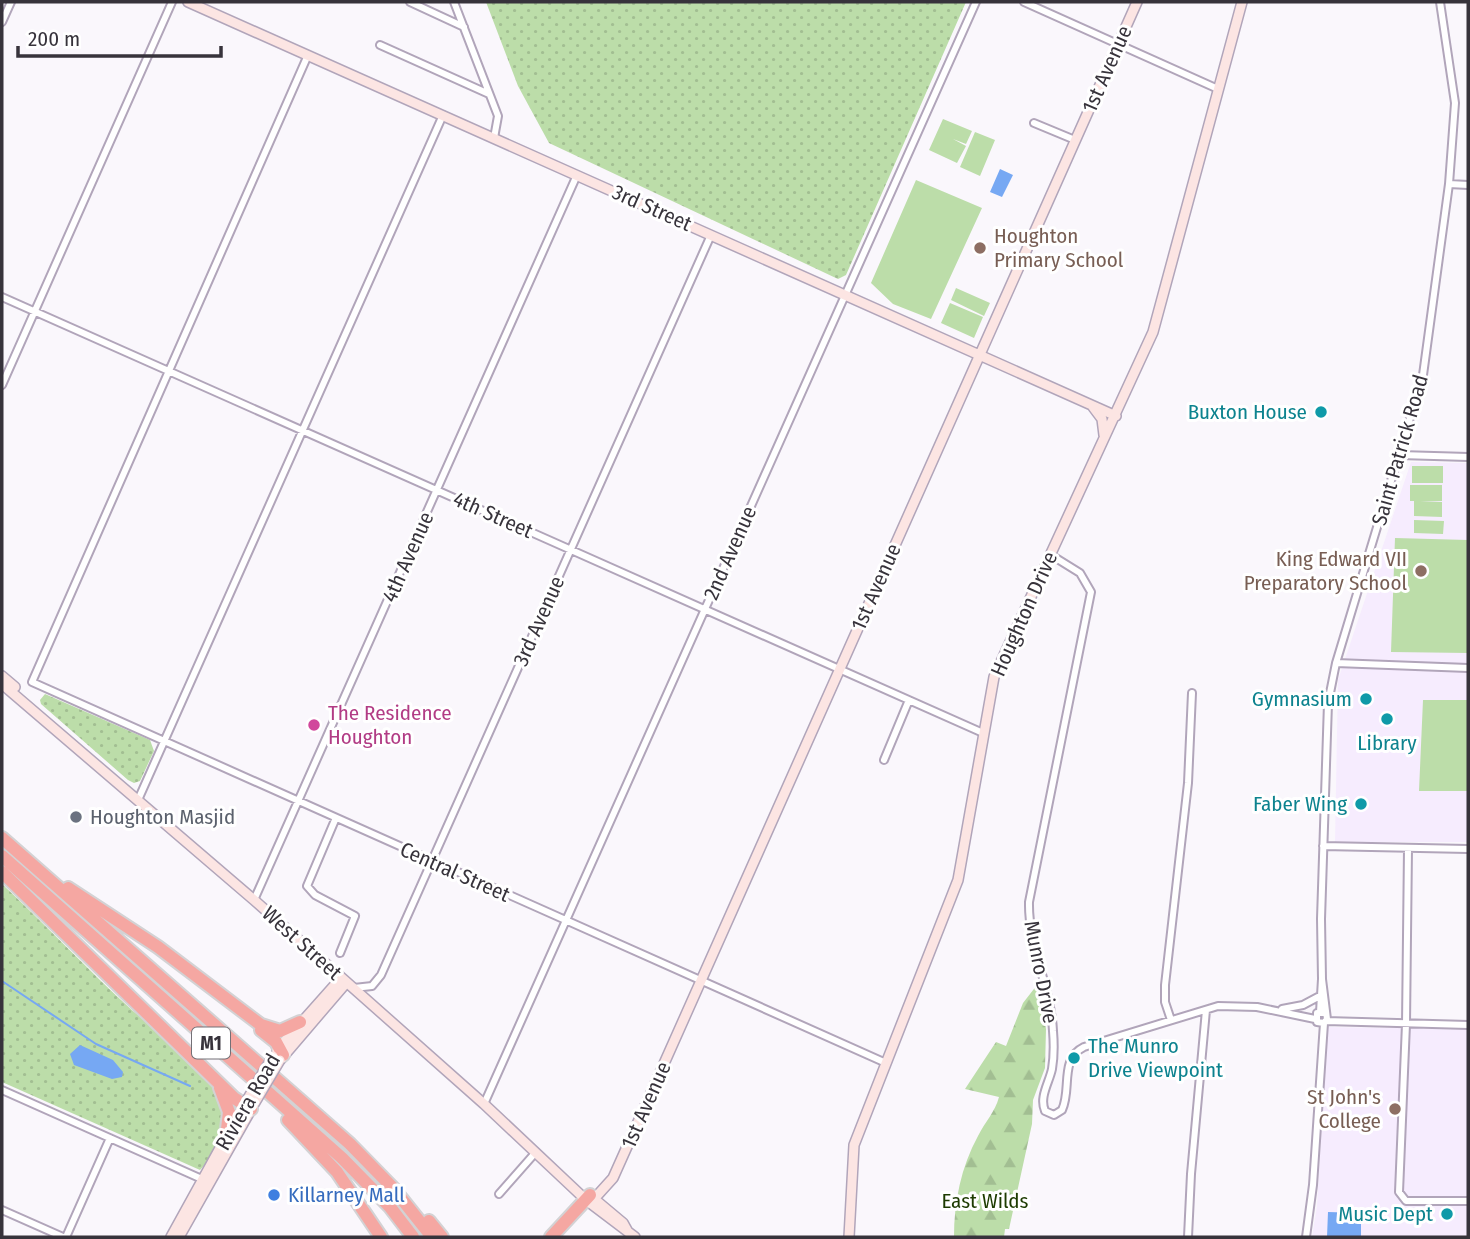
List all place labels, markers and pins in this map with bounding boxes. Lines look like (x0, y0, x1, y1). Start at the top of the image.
place label: Houghton Primary School (994, 223, 1124, 273)
marker: Houghton Primary School (972, 240, 988, 256)
place label: Buxton House (1188, 399, 1307, 425)
marker: Buxton House (1313, 404, 1329, 420)
place label: King Edward VII Preparatory School (1244, 546, 1407, 596)
marker: King Edward VII Preparatory School (1413, 563, 1429, 579)
place label: Gymnasium (1252, 686, 1352, 712)
marker: Gymnasium (1358, 691, 1374, 707)
place label: The Residence Houghton (328, 700, 452, 750)
marker: Library (1379, 711, 1395, 727)
marker: The Residence Houghton (306, 717, 322, 733)
place label: Library (1357, 730, 1417, 756)
place label: Faber Wing (1253, 791, 1347, 817)
marker: Faber Wing (1353, 796, 1369, 812)
place label: Houghton Masjid (90, 804, 235, 830)
marker: Houghton Masjid (68, 809, 84, 825)
place label: The Munro Drive Viewpoint (1088, 1033, 1223, 1083)
marker: The Munro Drive Viewpoint (1066, 1050, 1082, 1066)
place label: St John's College (1307, 1084, 1381, 1134)
marker: St John's College (1387, 1101, 1403, 1117)
place label: Killarney Mall (288, 1182, 405, 1208)
marker: Killarney Mall (266, 1187, 282, 1203)
place label: Music Dept (1338, 1201, 1433, 1227)
marker: Music Dept (1439, 1206, 1455, 1222)

